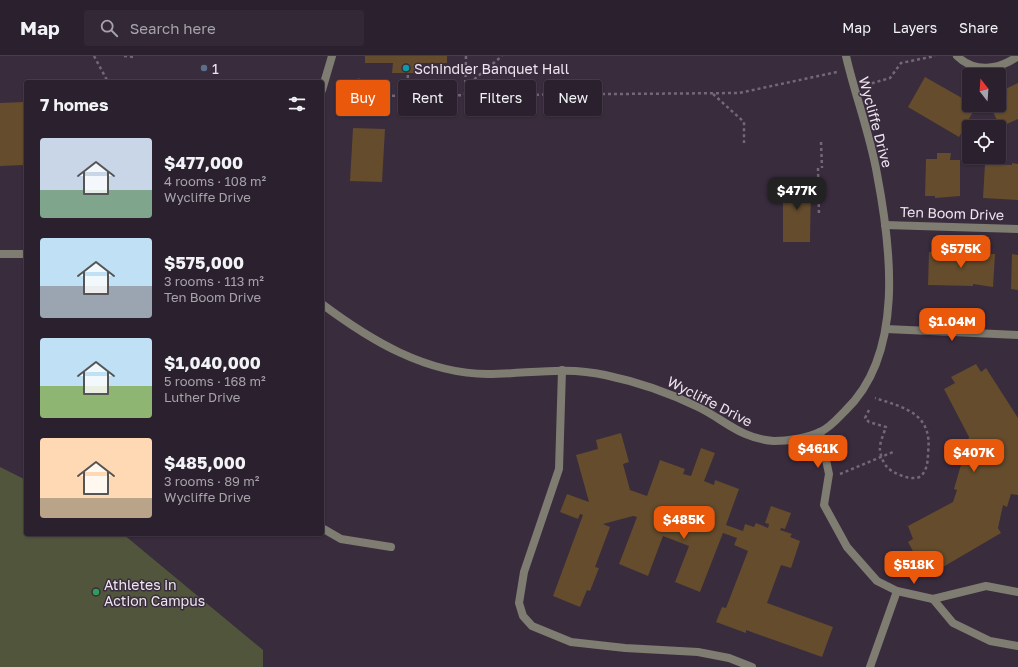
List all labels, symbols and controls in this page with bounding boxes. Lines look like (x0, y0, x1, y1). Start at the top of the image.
search box (84, 10, 364, 46)
text: Map (20, 16, 60, 39)
icon: search (98, 17, 120, 39)
text: Search here (130, 19, 216, 37)
text: Map (842, 19, 871, 36)
text: Layers (893, 19, 937, 36)
text: Share (959, 19, 998, 36)
place label: 1 (212, 60, 219, 77)
place label: Schindler Banquet Hall (414, 60, 569, 77)
marker: 1 (199, 63, 209, 73)
marker: Schindler Banquet Hall (401, 63, 411, 73)
north arrow (962, 68, 1006, 112)
map controls (962, 68, 1006, 164)
street label: Wycliffe Drive (856, 75, 896, 169)
chip: Buy (336, 80, 390, 116)
chip: Rent (398, 80, 457, 116)
chip: Filters (465, 80, 536, 116)
chip: New (544, 80, 602, 116)
icon: filters (286, 93, 308, 115)
text: 7 homes (40, 94, 108, 115)
button: locate (962, 120, 1006, 164)
text: $477,000 (164, 152, 243, 173)
icon: home (72, 154, 120, 202)
text: 4 rooms · 108 m² (164, 173, 266, 189)
pin: $477K (769, 177, 825, 211)
text: $477K (777, 182, 817, 198)
text: Wycliffe Drive (164, 189, 251, 205)
street label: Ten Boom Drive (900, 203, 1004, 223)
pin: $575K (933, 235, 989, 269)
text: $575K (940, 240, 982, 256)
text: $575,000 (164, 252, 244, 273)
icon: home (72, 254, 120, 302)
text: 3 rooms · 113 m² (164, 273, 264, 289)
text: Ten Boom Drive (164, 289, 261, 305)
pin: $1.04M (919, 308, 985, 342)
text: $1.04M (928, 313, 976, 329)
text: $1,040,000 (164, 352, 261, 373)
icon: home (72, 354, 120, 402)
street label: Wycliffe Drive (665, 372, 755, 430)
text: 5 rooms · 168 m² (164, 373, 266, 389)
text: Luther Drive (164, 389, 240, 405)
pin: $461K (790, 435, 846, 469)
pin: $407K (946, 439, 1002, 473)
text: $461K (797, 440, 839, 456)
text: $407K (953, 444, 995, 460)
text: $485,000 (164, 452, 246, 473)
icon: home (72, 454, 120, 502)
text: 3 rooms · 89 m² (164, 473, 259, 489)
text: Wycliffe Drive (164, 489, 251, 505)
pin: $485K (656, 506, 712, 540)
text: $485K (663, 511, 705, 527)
pin: $518K (886, 551, 942, 585)
text: $518K (893, 556, 935, 572)
place label: Athletes in Action Campus (104, 576, 205, 609)
marker: Athletes in Action Campus (91, 587, 101, 597)

